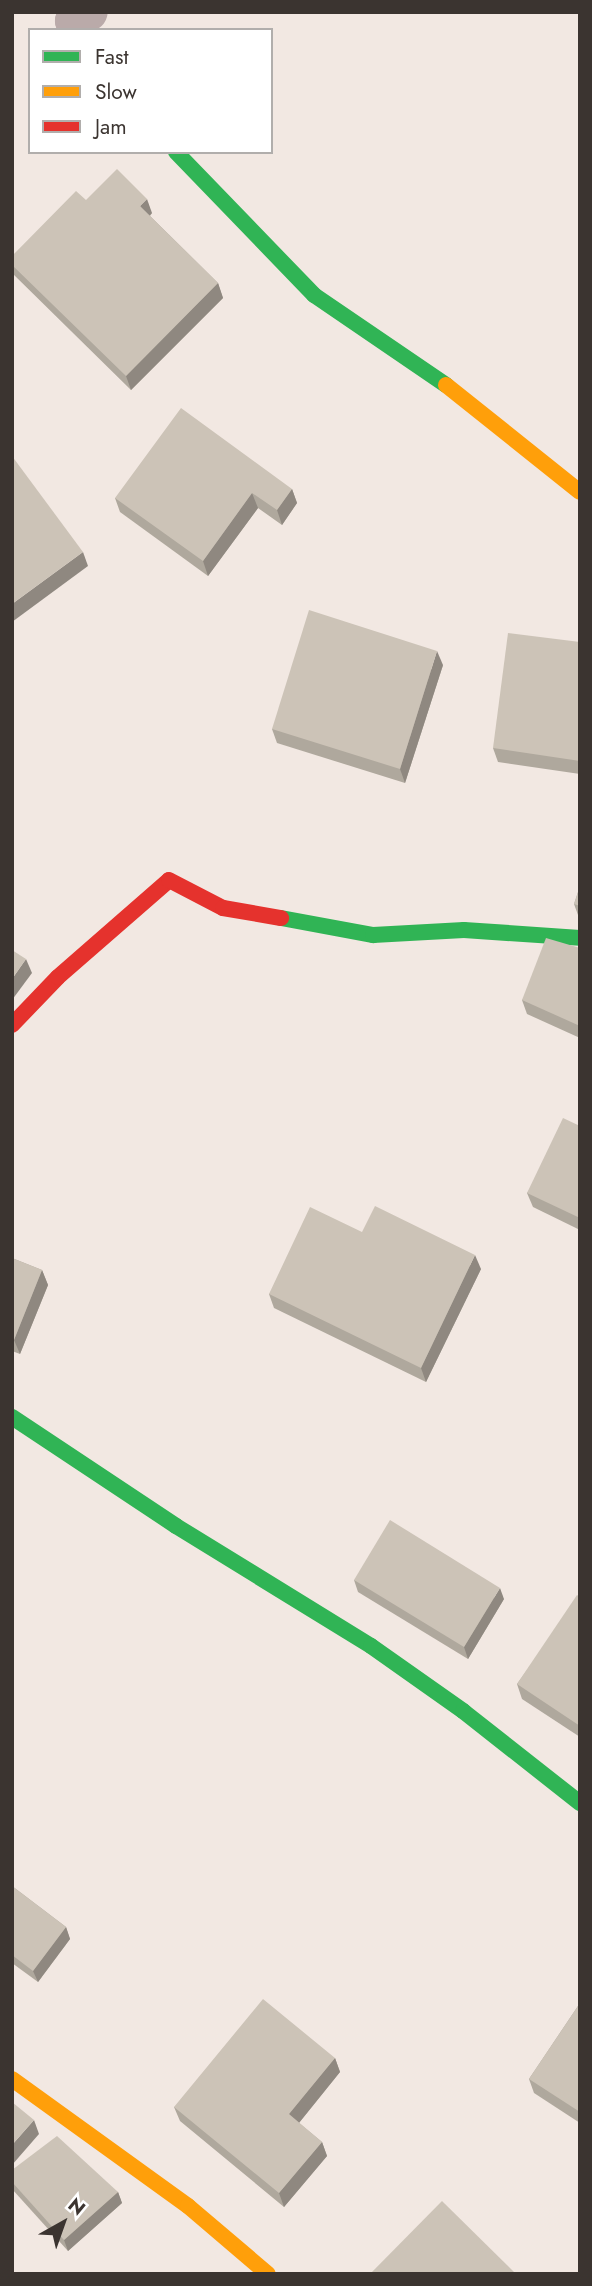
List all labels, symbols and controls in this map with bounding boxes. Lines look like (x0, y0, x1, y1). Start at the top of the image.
legend (28, 28, 273, 154)
text: Fast (95, 42, 128, 72)
text: Slow (95, 77, 137, 107)
text: Jam (95, 112, 127, 142)
north arrow (28, 2188, 98, 2258)
text: N (62, 2191, 91, 2222)

